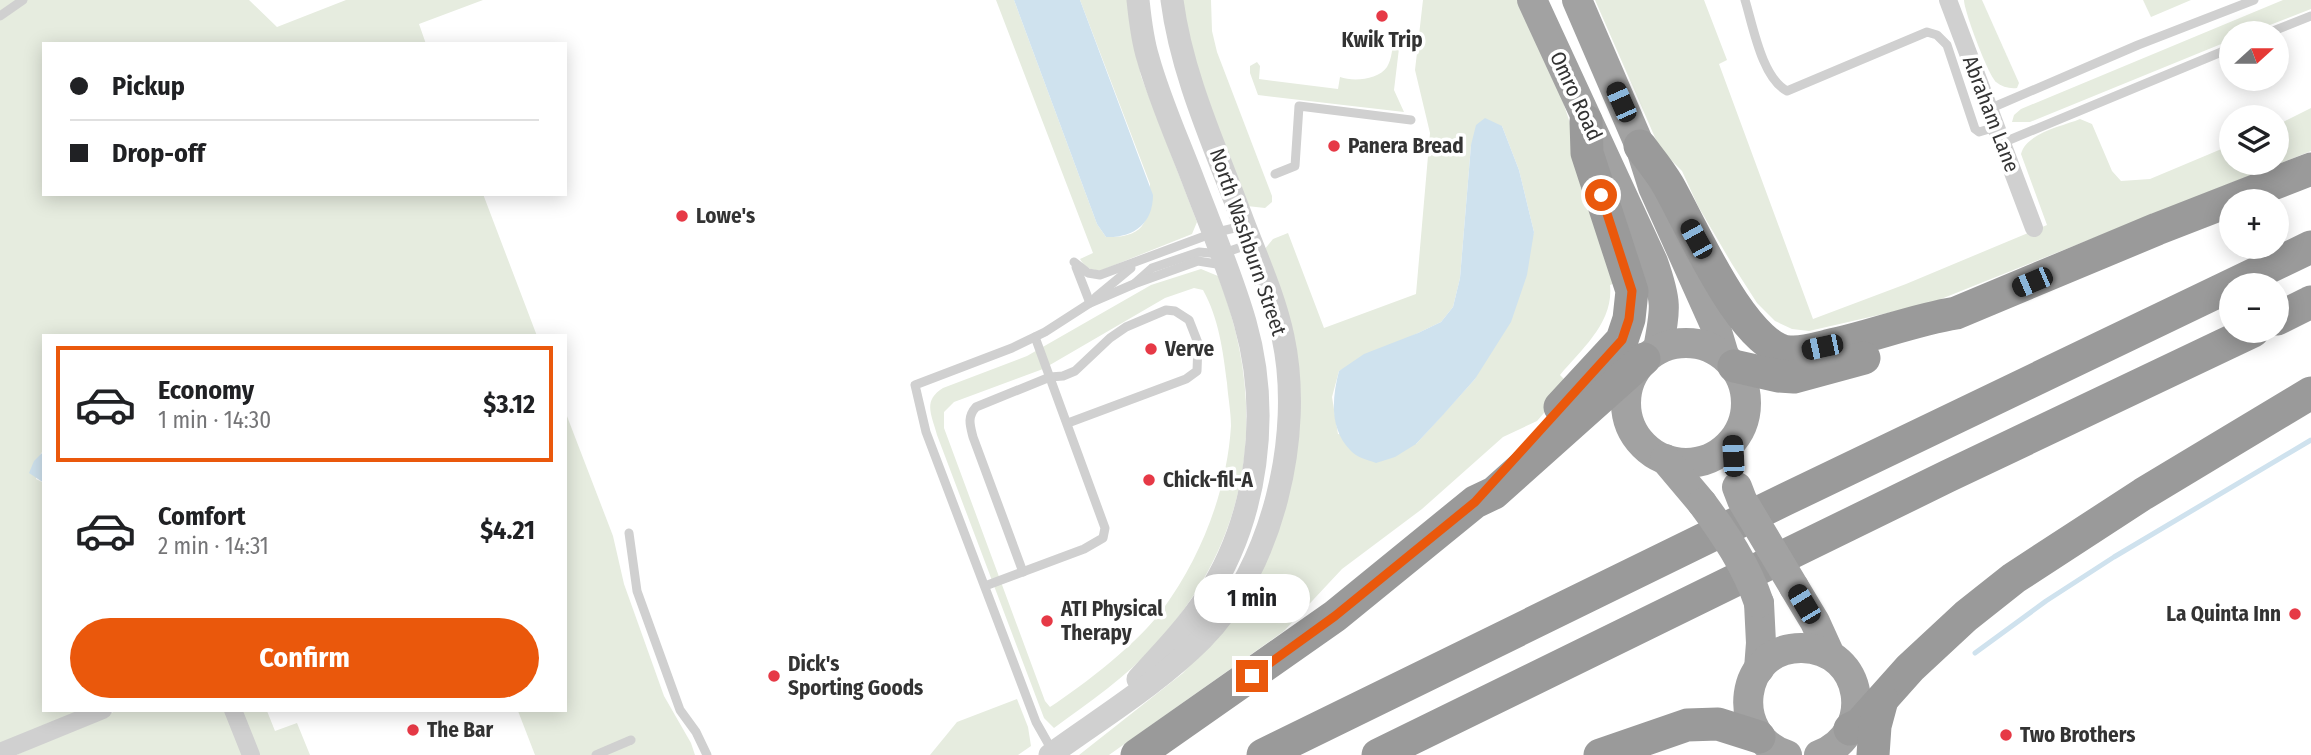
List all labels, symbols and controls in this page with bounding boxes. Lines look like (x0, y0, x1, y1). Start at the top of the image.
marker: Kwik Trip (1374, 8, 1390, 24)
north arrow (2219, 21, 2289, 91)
map controls (2219, 21, 2289, 343)
place label: Kwik Trip (1341, 27, 1423, 53)
street label: Omro Road (1544, 47, 1608, 145)
street label: Abraham Lane (1957, 52, 2025, 176)
text: Pickup (112, 71, 185, 102)
car (1603, 79, 1640, 125)
button: layers (2219, 105, 2289, 175)
place label: Panera Bread (1348, 133, 1464, 159)
text: Drop-off (112, 138, 205, 169)
marker: Panera Bread (1326, 138, 1342, 154)
street label: North Washburn Street (1204, 145, 1292, 339)
route start (1585, 179, 1617, 211)
button: + (2219, 189, 2289, 259)
place label: Lowe's (696, 203, 755, 229)
marker: Lowe's (674, 208, 690, 224)
car (1677, 216, 1716, 262)
car (2009, 264, 2056, 300)
button: − (2219, 273, 2289, 343)
car (1800, 332, 1845, 362)
place label: Verve (1164, 336, 1215, 362)
marker: Verve (1143, 341, 1159, 357)
icon: car (74, 373, 137, 436)
text: Economy (158, 375, 254, 406)
text: $3.12 (483, 389, 535, 420)
text: 1 min · 14:30 (158, 406, 271, 434)
car (1722, 434, 1745, 478)
place label: Chick-fil-A (1163, 467, 1254, 493)
marker: Chick-fil-A (1141, 472, 1157, 488)
icon: car (74, 499, 137, 562)
text: Comfort (158, 501, 246, 532)
text: $4.21 (480, 515, 535, 546)
text: 2 min · 14:31 (158, 532, 269, 560)
callout: 1 min (1194, 574, 1310, 624)
car (1785, 581, 1824, 627)
text: 1 min (1227, 584, 1277, 612)
place label: ATI Physical Therapy (1060, 596, 1163, 646)
place label: La Quinta Inn (2166, 601, 2281, 627)
marker: La Quinta Inn (2287, 606, 2303, 622)
marker: ATI Physical Therapy (1039, 613, 1055, 629)
button: Confirm (70, 618, 539, 698)
place label: Dick's Sporting Goods (788, 651, 923, 701)
route end (1236, 660, 1268, 692)
marker: Dick's Sporting Goods (766, 668, 782, 684)
place label: The Bar (427, 717, 493, 743)
marker: The Bar (405, 722, 421, 738)
place label: Two Brothers (2020, 722, 2135, 748)
marker: Two Brothers (1998, 727, 2014, 743)

